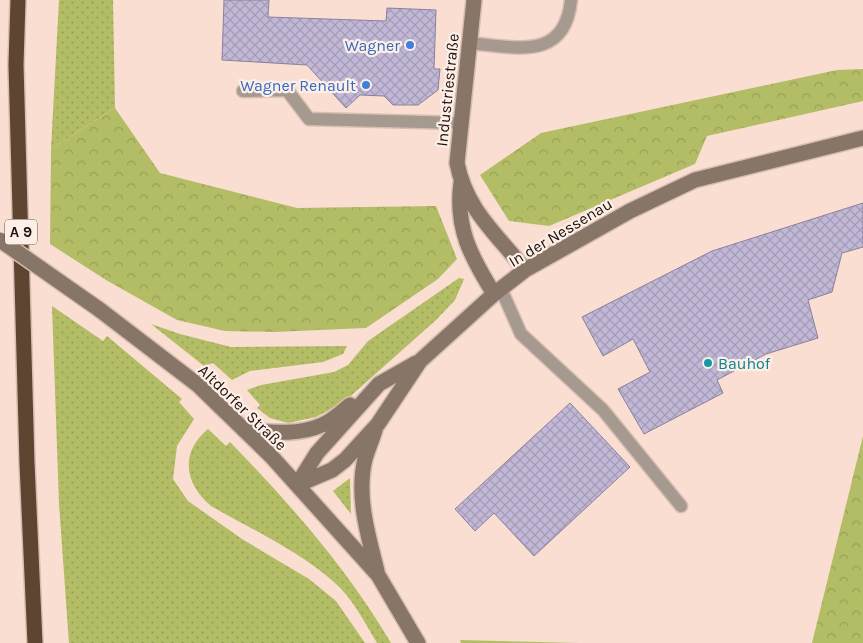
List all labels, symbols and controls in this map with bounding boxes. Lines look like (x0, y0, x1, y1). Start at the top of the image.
street label: Industriestraße (432, 33, 463, 148)
place label: Wagner (345, 36, 400, 55)
marker: Wagner (404, 39, 416, 51)
place label: Wagner Renault (240, 76, 356, 95)
marker: Wagner Renault (360, 79, 372, 91)
street label: In der Nessenau (505, 194, 616, 271)
road number: A 9 (5, 220, 37, 244)
place label: Bauhof (718, 354, 771, 373)
marker: Bauhof (702, 357, 714, 369)
street label: Altdorfer Straße (195, 360, 291, 454)

